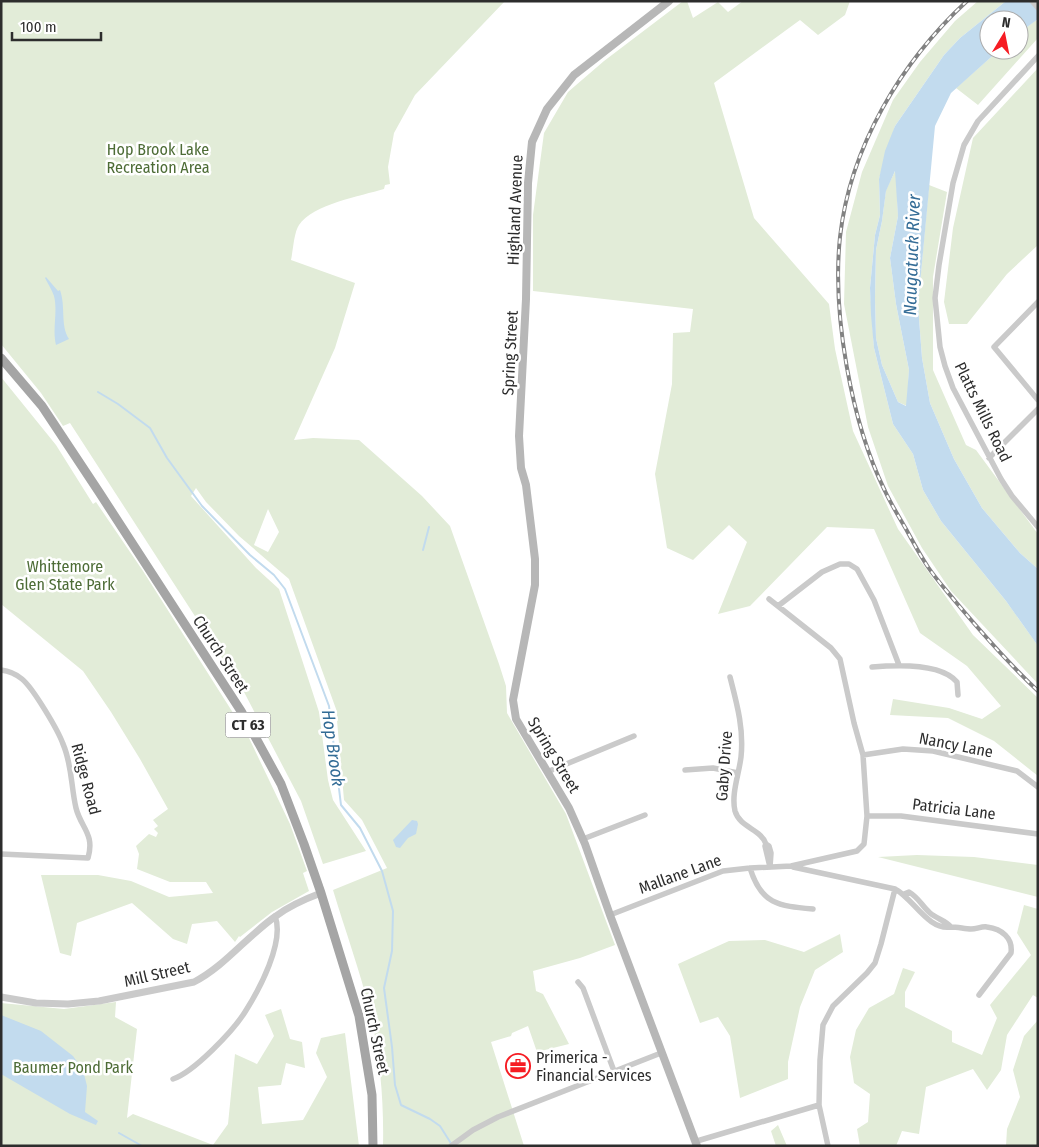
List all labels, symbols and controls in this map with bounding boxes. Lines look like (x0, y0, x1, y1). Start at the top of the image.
scale bar (12, 10, 101, 42)
north arrow (979, 10, 1029, 60)
text: N (1001, 14, 1012, 32)
text: 100 m (20, 18, 57, 36)
park label: Hop Brook Lake Recreation Area (107, 140, 210, 177)
street label: Highland Avenue (504, 154, 526, 266)
water label: Naugatuck River (899, 193, 925, 316)
street label: Spring Street (498, 309, 522, 396)
street label: Platts Mills Road (951, 359, 1015, 465)
park label: Whittemore Glen State Park (15, 557, 115, 594)
street label: Church Street (189, 612, 253, 697)
water label: Hop Brook (317, 708, 349, 788)
road number: CT 63 (226, 712, 270, 738)
street label: Spring Street (524, 714, 584, 797)
street label: Nancy Lane (917, 729, 995, 761)
street label: Gaby Drive (712, 730, 736, 802)
street label: Ridge Road (67, 741, 105, 817)
street label: Patricia Lane (911, 794, 997, 824)
street label: Mallane Lane (636, 850, 724, 898)
street label: Mill Street (122, 957, 193, 991)
street label: Church Street (357, 986, 394, 1077)
place label: Primerica - Financial Services (536, 1048, 652, 1085)
office icon: Primerica - Financial Services (505, 1053, 531, 1079)
park label: Baumer Pond Park (13, 1058, 134, 1077)

